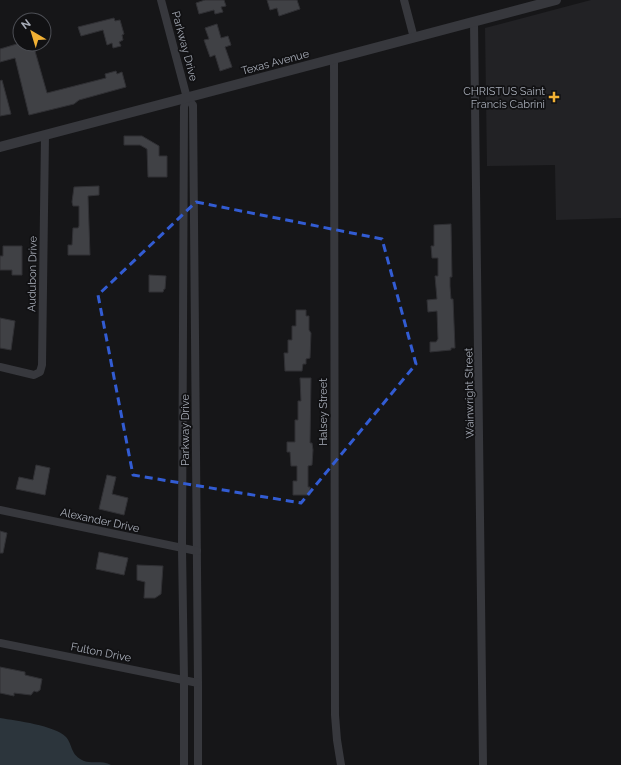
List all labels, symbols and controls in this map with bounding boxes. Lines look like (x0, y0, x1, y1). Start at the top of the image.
street label: Parkway Drive (169, 10, 200, 83)
north arrow (12, 12, 52, 52)
text: N (19, 17, 33, 32)
street label: Texas Avenue (240, 47, 311, 78)
place label: CHRISTUS Saint Francis Cabrini (463, 85, 545, 111)
marker: CHRISTUS Saint Francis Cabrini (548, 91, 560, 103)
street label: Audubon Drive (25, 235, 40, 312)
street label: Wainwright Street (462, 347, 477, 439)
street label: Halsey Street (317, 378, 330, 446)
street label: Parkway Drive (179, 394, 192, 466)
street label: Alexander Drive (59, 506, 141, 535)
street label: Fulton Drive (70, 640, 133, 665)

